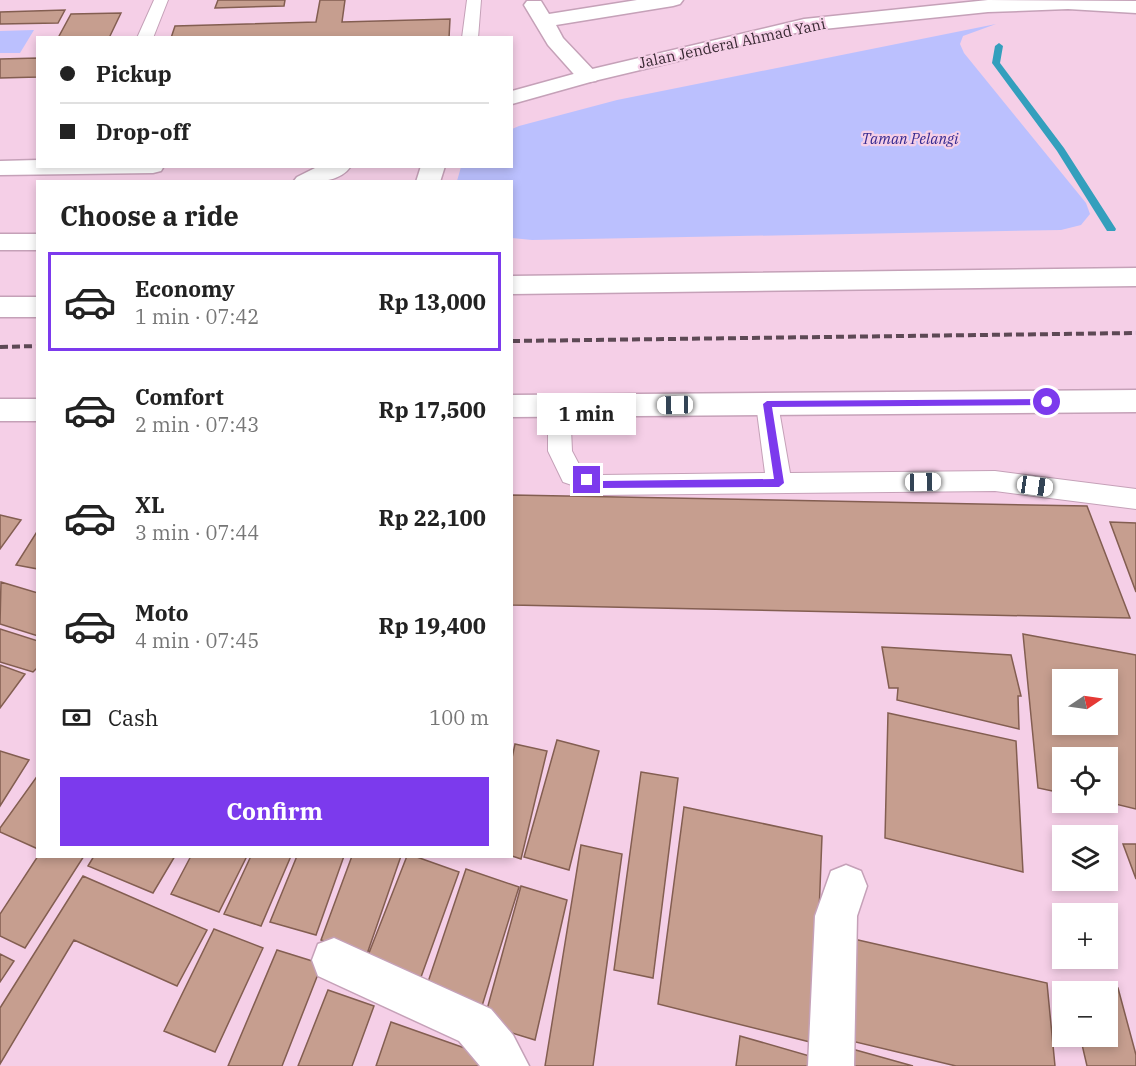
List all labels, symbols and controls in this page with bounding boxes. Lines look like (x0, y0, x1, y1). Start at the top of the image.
street label: Jalan Jenderal Ahmad Yani (637, 14, 827, 72)
text: Pickup (96, 59, 172, 88)
text: Drop-off (96, 117, 190, 146)
park label: Taman Pelangi (861, 129, 959, 148)
text: Choose a ride (60, 198, 239, 233)
text: Economy (135, 274, 235, 303)
icon: car (63, 275, 117, 329)
text: Rp 13,000 (379, 287, 486, 316)
text: 1 min · 07:42 (135, 303, 259, 330)
text: Comfort (135, 382, 224, 411)
icon: car (63, 383, 117, 437)
route start (1033, 388, 1060, 415)
callout: 1 min (538, 393, 636, 435)
text: Rp 17,500 (379, 395, 486, 424)
car (657, 396, 693, 414)
text: 1 min (559, 400, 615, 427)
text: 2 min · 07:43 (135, 411, 259, 438)
route end (573, 466, 600, 493)
car (905, 473, 941, 491)
car (1016, 475, 1054, 497)
text: XL (135, 490, 165, 519)
icon: car (63, 491, 117, 545)
text: Rp 22,100 (379, 503, 486, 532)
text: 3 min · 07:44 (135, 519, 259, 546)
text: Moto (135, 598, 189, 627)
icon: car (63, 599, 117, 653)
text: Rp 19,400 (379, 611, 486, 640)
text: 4 min · 07:45 (135, 627, 259, 654)
north arrow (1052, 669, 1118, 735)
map controls (1052, 669, 1118, 1047)
icon: cash (60, 701, 93, 734)
text: Cash (108, 703, 159, 732)
text: 100 m (429, 704, 489, 731)
button: locate (1052, 747, 1118, 813)
button: Confirm (60, 777, 489, 846)
button: layers (1052, 825, 1118, 891)
button: + (1052, 903, 1118, 969)
button: − (1052, 981, 1118, 1047)

